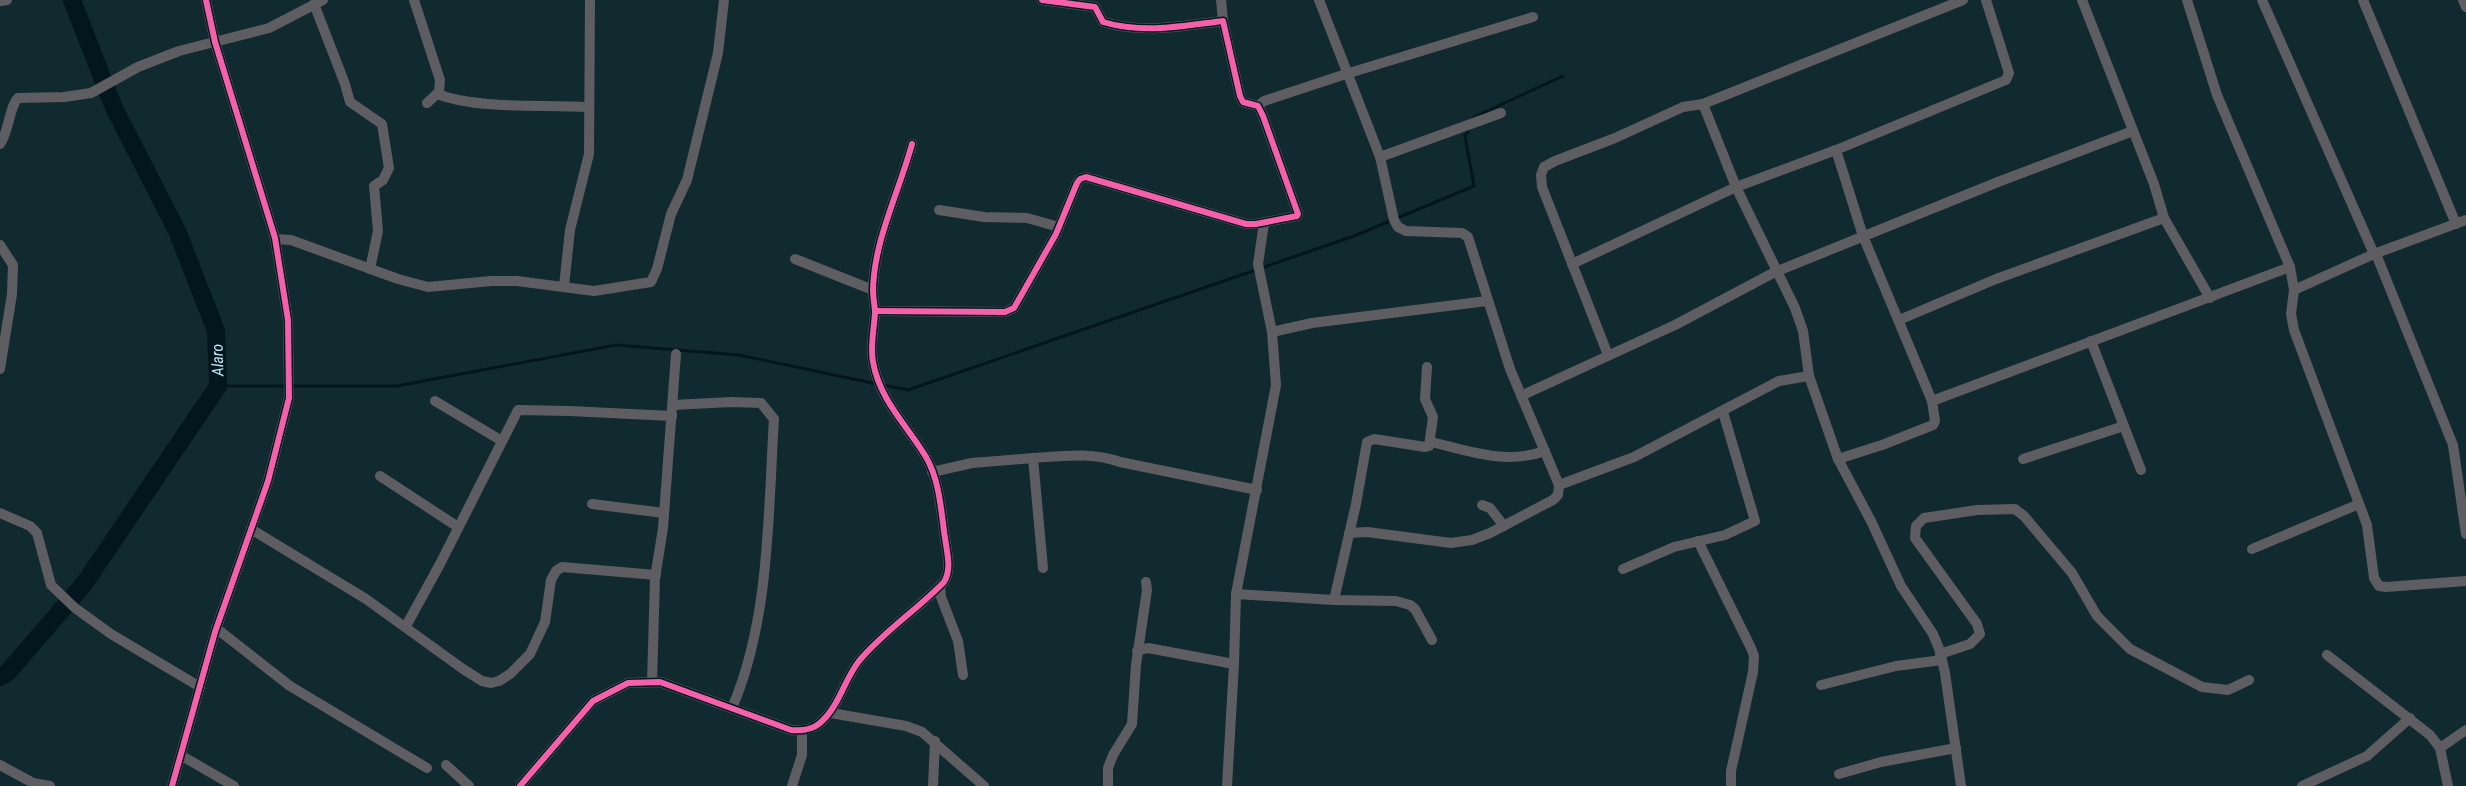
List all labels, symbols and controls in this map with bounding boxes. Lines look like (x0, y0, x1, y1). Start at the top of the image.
water label: Alaro (207, 343, 228, 377)

